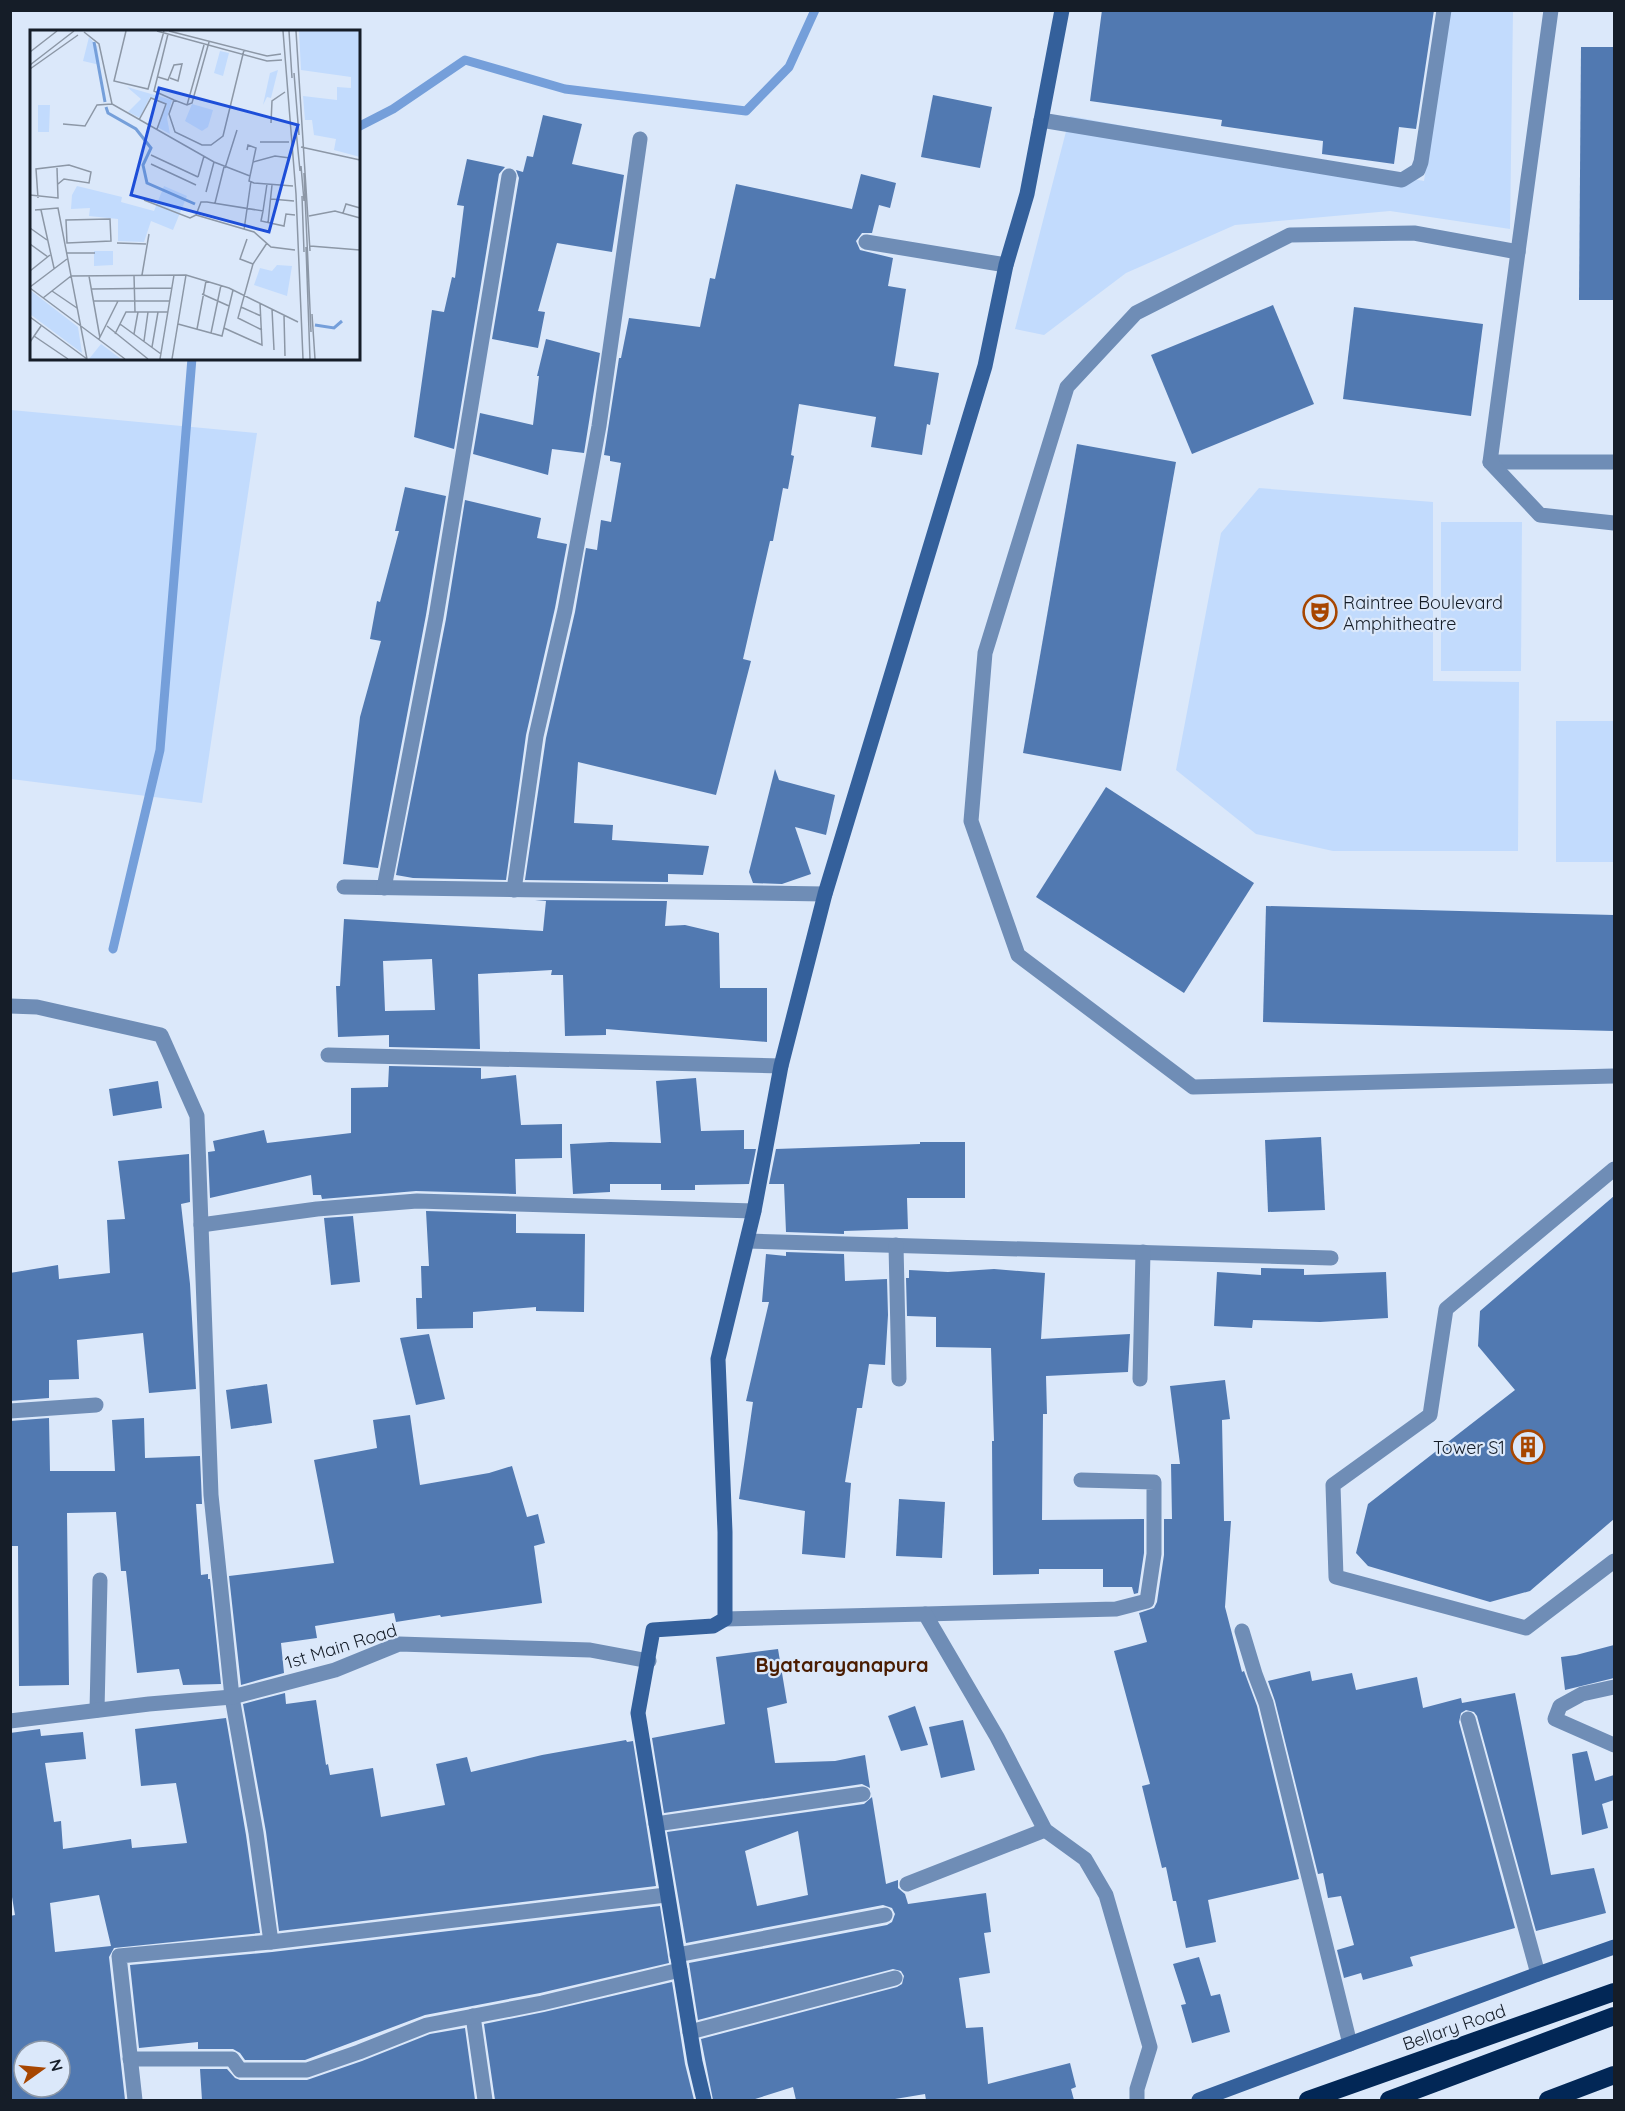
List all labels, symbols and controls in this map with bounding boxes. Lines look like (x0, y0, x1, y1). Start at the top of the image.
inset map (30, 30, 360, 360)
place label: Raintree Boulevard Amphitheatre (1343, 591, 1503, 635)
theatre icon: Raintree Boulevard Amphitheatre (1302, 594, 1338, 630)
building icon: Tower S1 (1510, 1429, 1546, 1465)
place label: Tower S1 (1433, 1436, 1505, 1459)
street label: 1st Main Road (282, 1618, 400, 1674)
district label: Byatarayanapura (755, 1652, 929, 1677)
street label: Bellary Road (1399, 1999, 1509, 2055)
north arrow (12, 2039, 72, 2099)
text: N (45, 2057, 68, 2073)

